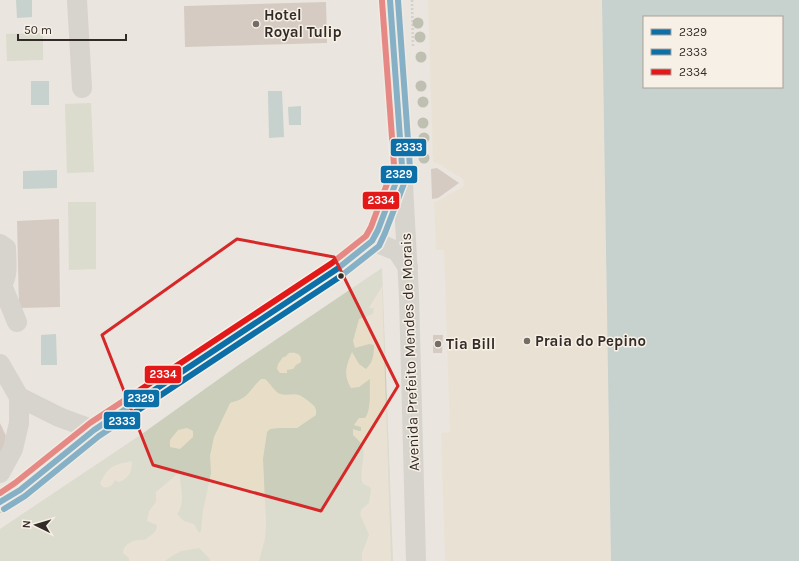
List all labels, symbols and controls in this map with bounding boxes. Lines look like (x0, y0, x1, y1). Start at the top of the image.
place label: Hotel Royal Tulip (264, 6, 342, 41)
scale bar (18, 16, 126, 42)
legend (643, 16, 783, 88)
marker: Hotel Royal Tulip (251, 19, 261, 29)
text: 50 m (24, 23, 52, 37)
text: 2329 (679, 25, 707, 39)
text: 2333 (679, 45, 707, 59)
text: 2334 (679, 65, 707, 79)
line badge: 2333 (390, 138, 427, 157)
text: 2333 (395, 141, 423, 154)
line badge: 2329 (380, 165, 418, 184)
text: 2329 (386, 168, 413, 181)
line badge: 2334 (362, 191, 400, 210)
text: 2334 (368, 194, 395, 207)
street label: Avenida Prefeito Mendes de Morais (397, 233, 423, 471)
unlabelled marker (336, 271, 346, 281)
place label: Praia do Pepino (535, 332, 646, 350)
place label: Tia Bill (446, 335, 495, 353)
marker: Praia do Pepino (522, 336, 532, 346)
marker: Tia Bill (433, 339, 443, 349)
line badge: 2334 (144, 365, 182, 384)
text: 2334 (150, 368, 177, 381)
line badge: 2329 (123, 389, 160, 408)
text: 2329 (128, 392, 155, 405)
line badge: 2333 (103, 411, 141, 430)
text: 2333 (108, 415, 136, 428)
north arrow (16, 505, 56, 545)
text: N (20, 520, 33, 529)

